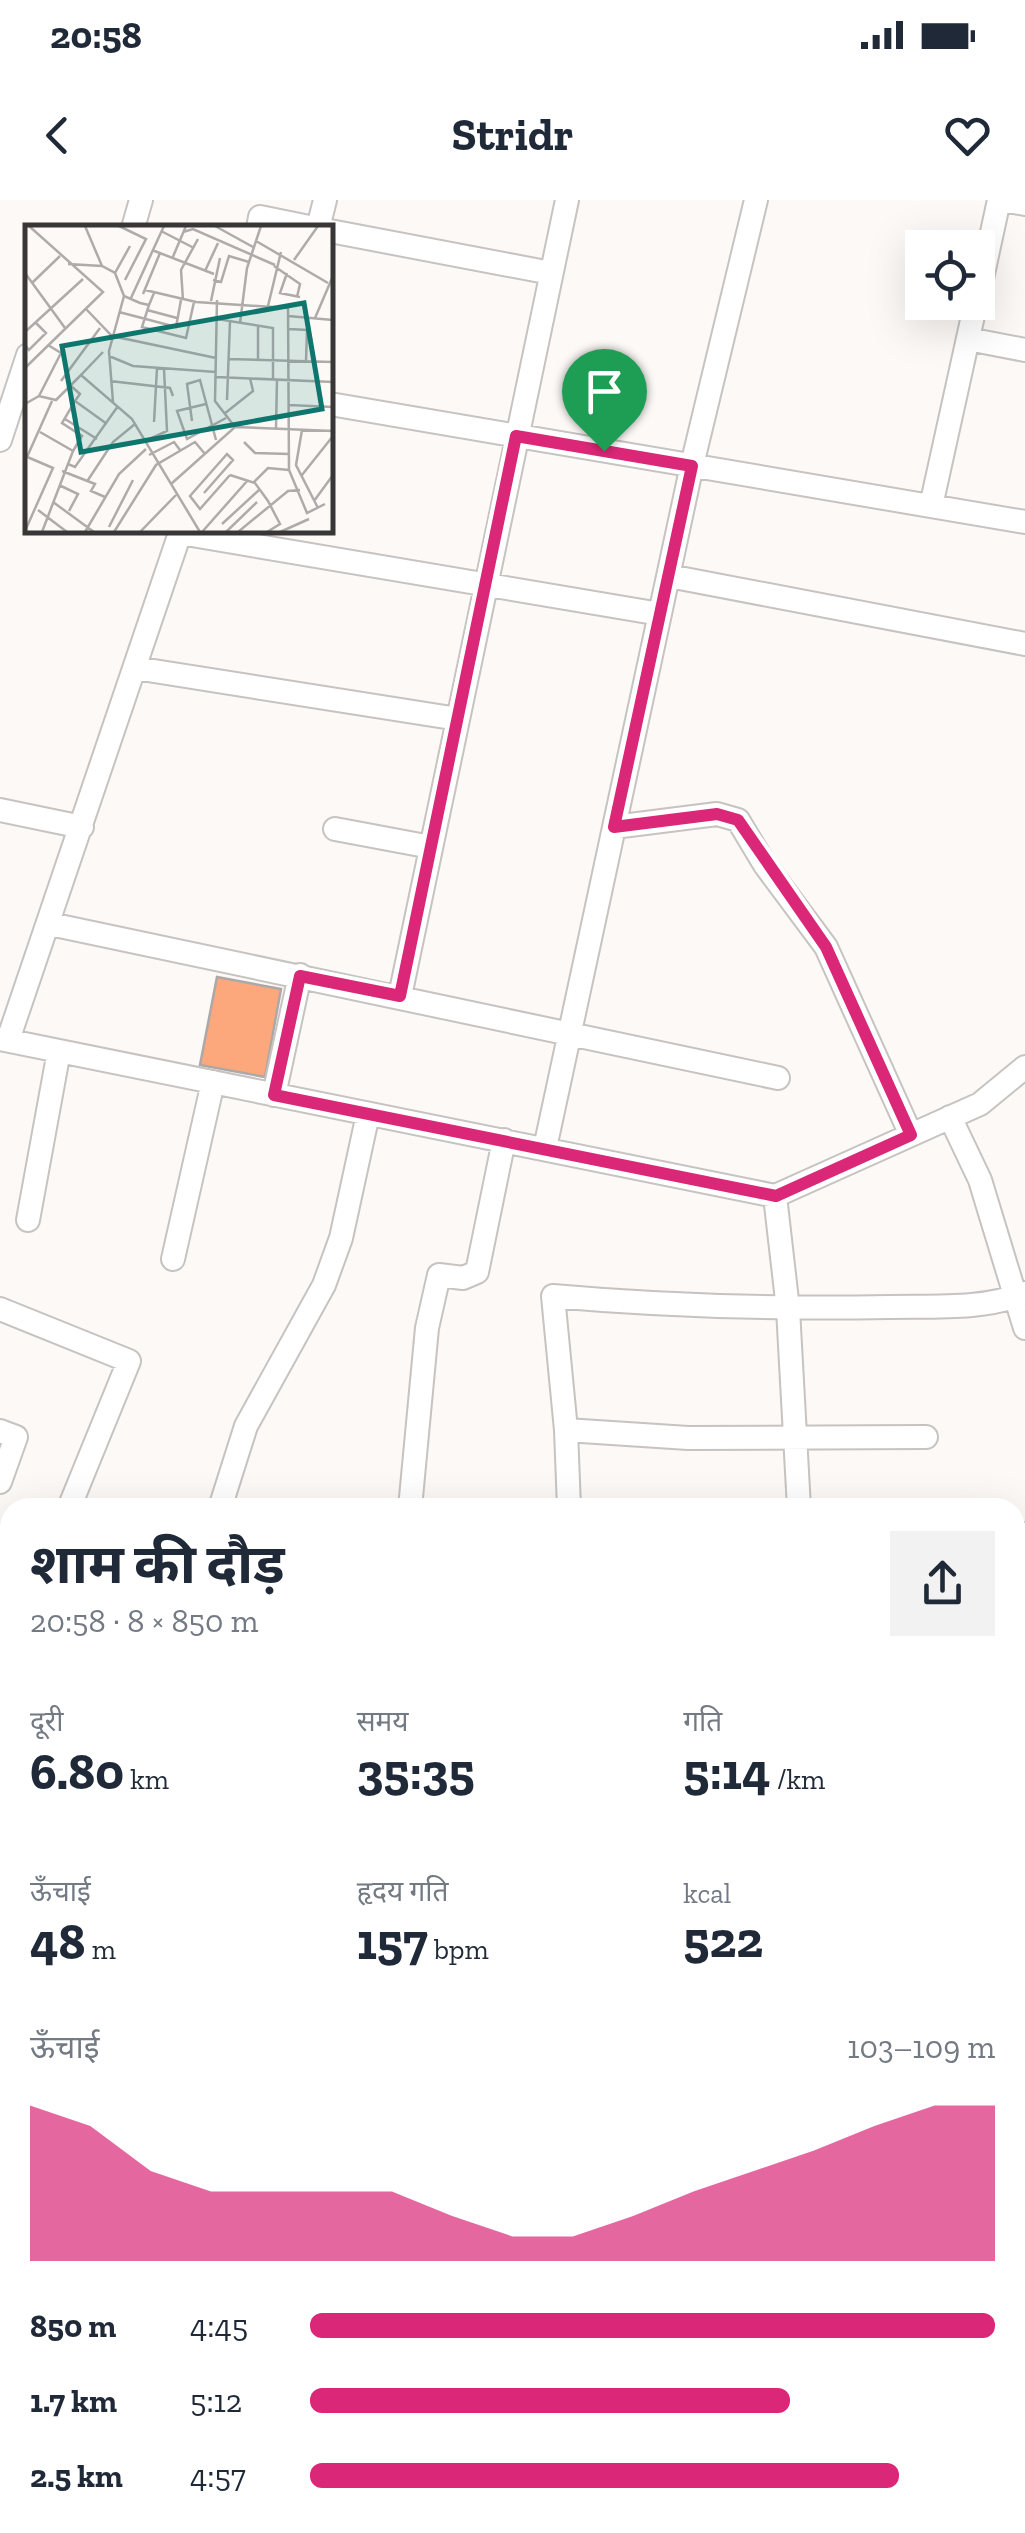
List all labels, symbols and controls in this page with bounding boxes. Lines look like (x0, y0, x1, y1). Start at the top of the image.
text: 20:58 (50, 12, 142, 58)
icon: back (30, 108, 85, 163)
text: Stridr (452, 108, 573, 162)
icon: heart (940, 108, 995, 163)
inset map (25, 225, 332, 532)
map controls (905, 230, 995, 320)
button: locate (905, 230, 995, 320)
pin (562, 349, 647, 452)
icon: arrive (577, 364, 632, 419)
text: शाम की दौड़ (30, 1531, 285, 1597)
button: share (890, 1531, 995, 1636)
text: 20:58 · 8 × 850 m (30, 1602, 258, 1640)
text: दूरी (30, 1705, 64, 1738)
text: समय (357, 1705, 409, 1738)
text: गति (683, 1705, 722, 1738)
text: 6.80 (30, 1742, 124, 1802)
text: 35:35 (357, 1742, 475, 1802)
text: 5:14 (683, 1742, 771, 1802)
text: km (124, 1763, 169, 1796)
text: /km (771, 1763, 825, 1796)
text: ऊँचाई (30, 1875, 91, 1908)
text: हृदय गति (357, 1875, 449, 1908)
text: kcal (683, 1877, 731, 1910)
text: 522 (683, 1910, 763, 1970)
text: 48 (30, 1912, 85, 1972)
text: 157 (357, 1912, 428, 1972)
text: m (85, 1933, 116, 1966)
text: bpm (428, 1933, 489, 1966)
text: ऊँचाई (30, 2028, 99, 2066)
text: 103–109 m (847, 2028, 995, 2066)
text: 850 m (30, 2307, 116, 2345)
text: 4:45 (190, 2307, 248, 2345)
text: 1.7 km (30, 2382, 117, 2420)
text: 5:12 (190, 2382, 242, 2420)
text: 2.5 km (30, 2457, 123, 2495)
text: 4:57 (190, 2457, 246, 2495)

